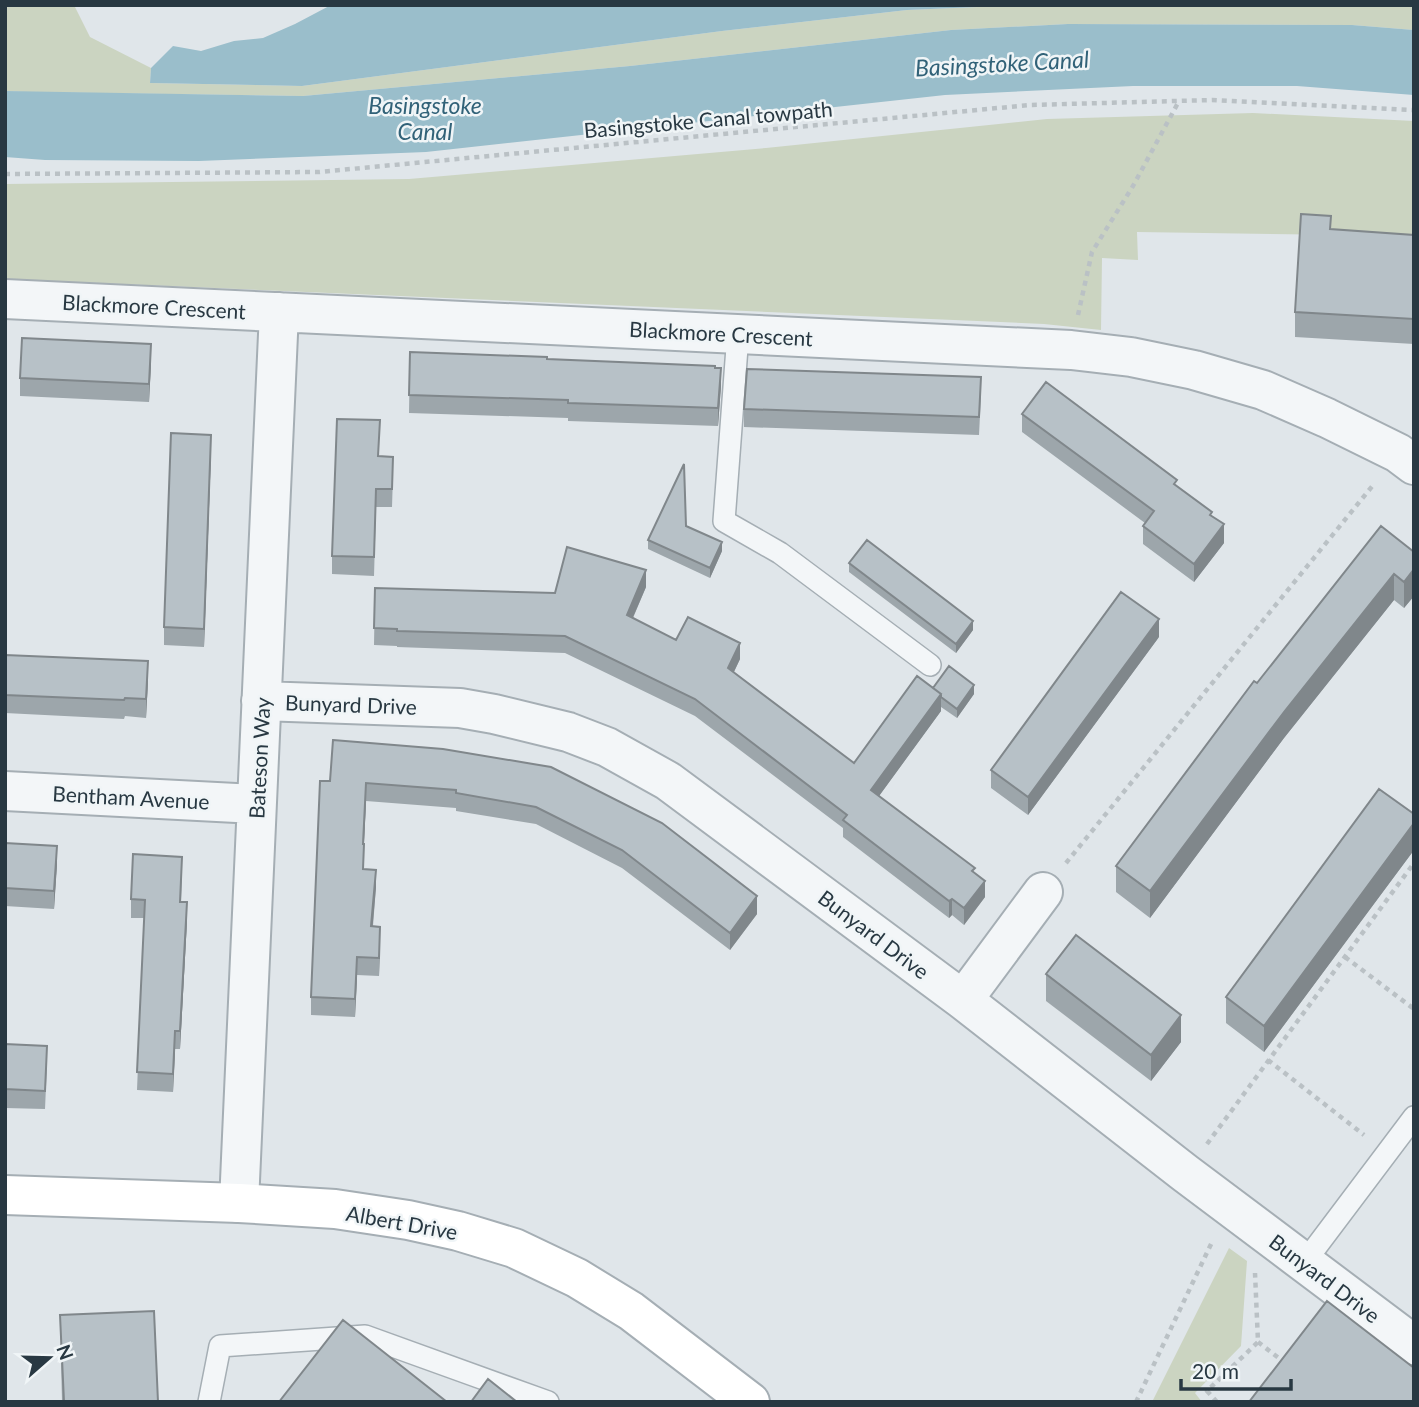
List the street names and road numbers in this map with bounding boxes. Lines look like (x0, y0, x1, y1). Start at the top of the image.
street label: Basingstoke Canal towpath (583, 96, 833, 142)
street label: Blackmore Crescent (62, 289, 247, 323)
street label: Blackmore Crescent (629, 316, 814, 350)
street label: Bunyard Drive (285, 689, 417, 719)
street label: Bateson Way (243, 696, 275, 819)
street label: Bentham Avenue (52, 780, 210, 814)
street label: Bunyard Drive (814, 884, 934, 984)
street label: Albert Drive (344, 1200, 460, 1244)
street label: Bunyard Drive (1265, 1228, 1385, 1328)

